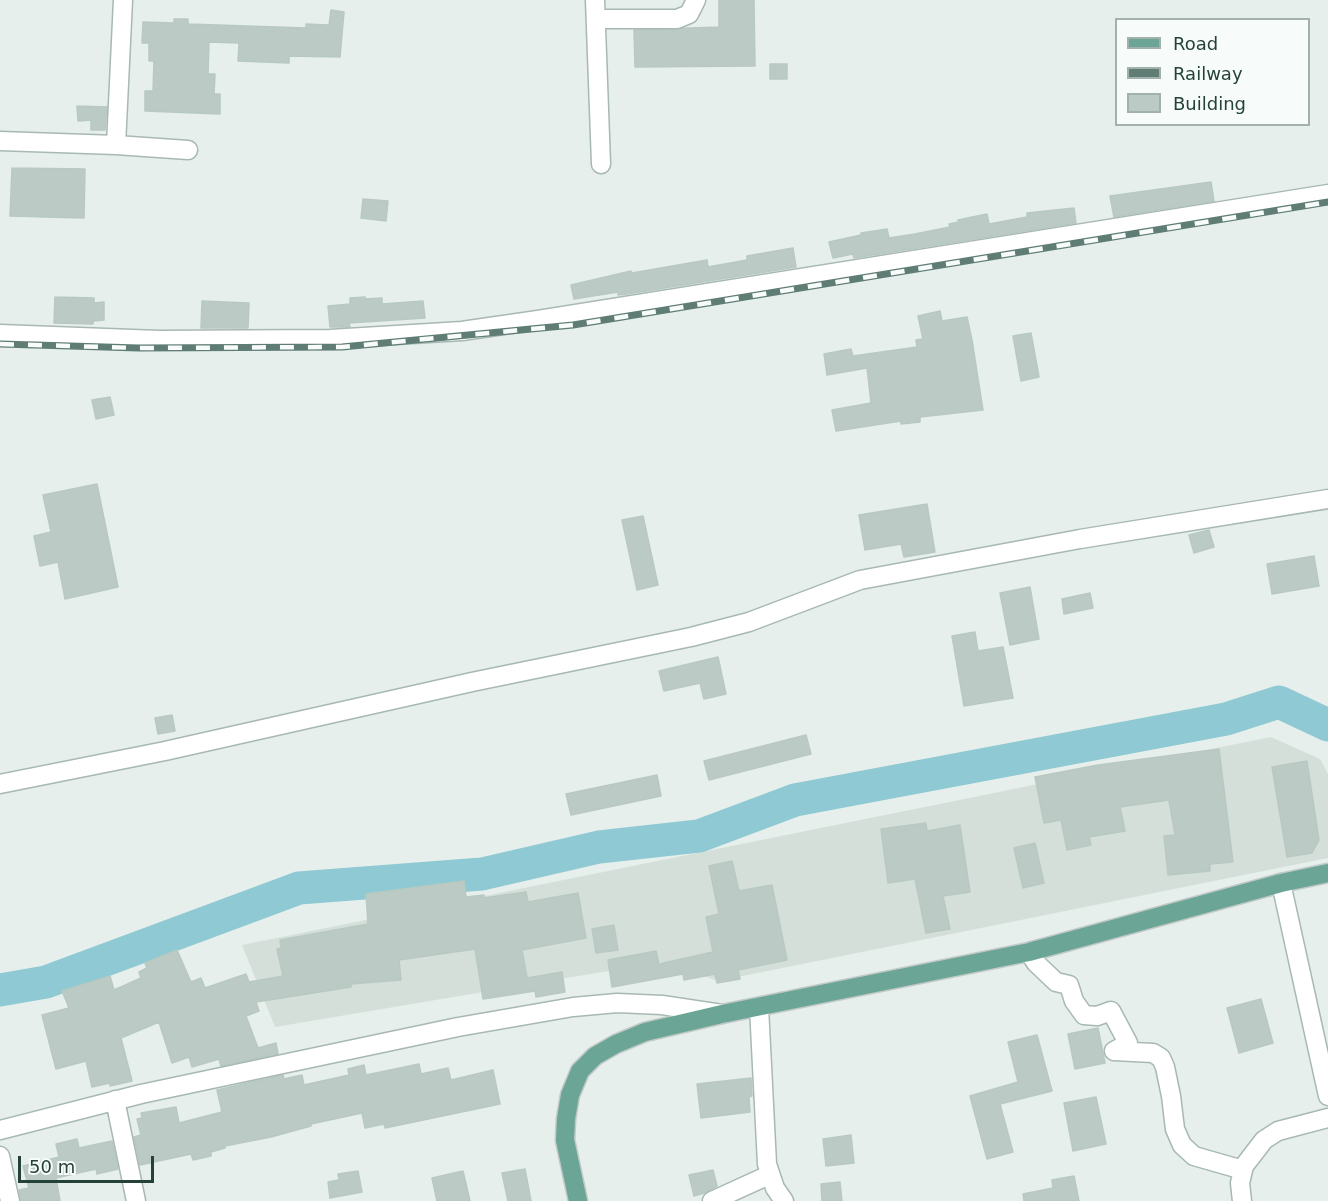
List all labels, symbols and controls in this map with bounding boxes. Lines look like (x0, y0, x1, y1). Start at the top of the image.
legend (1115, 18, 1310, 126)
text: Road (1173, 33, 1218, 54)
text: Railway (1173, 63, 1243, 84)
text: Building (1173, 93, 1246, 114)
scale bar (21, 1144, 158, 1182)
text: 50 m (29, 1156, 75, 1177)

